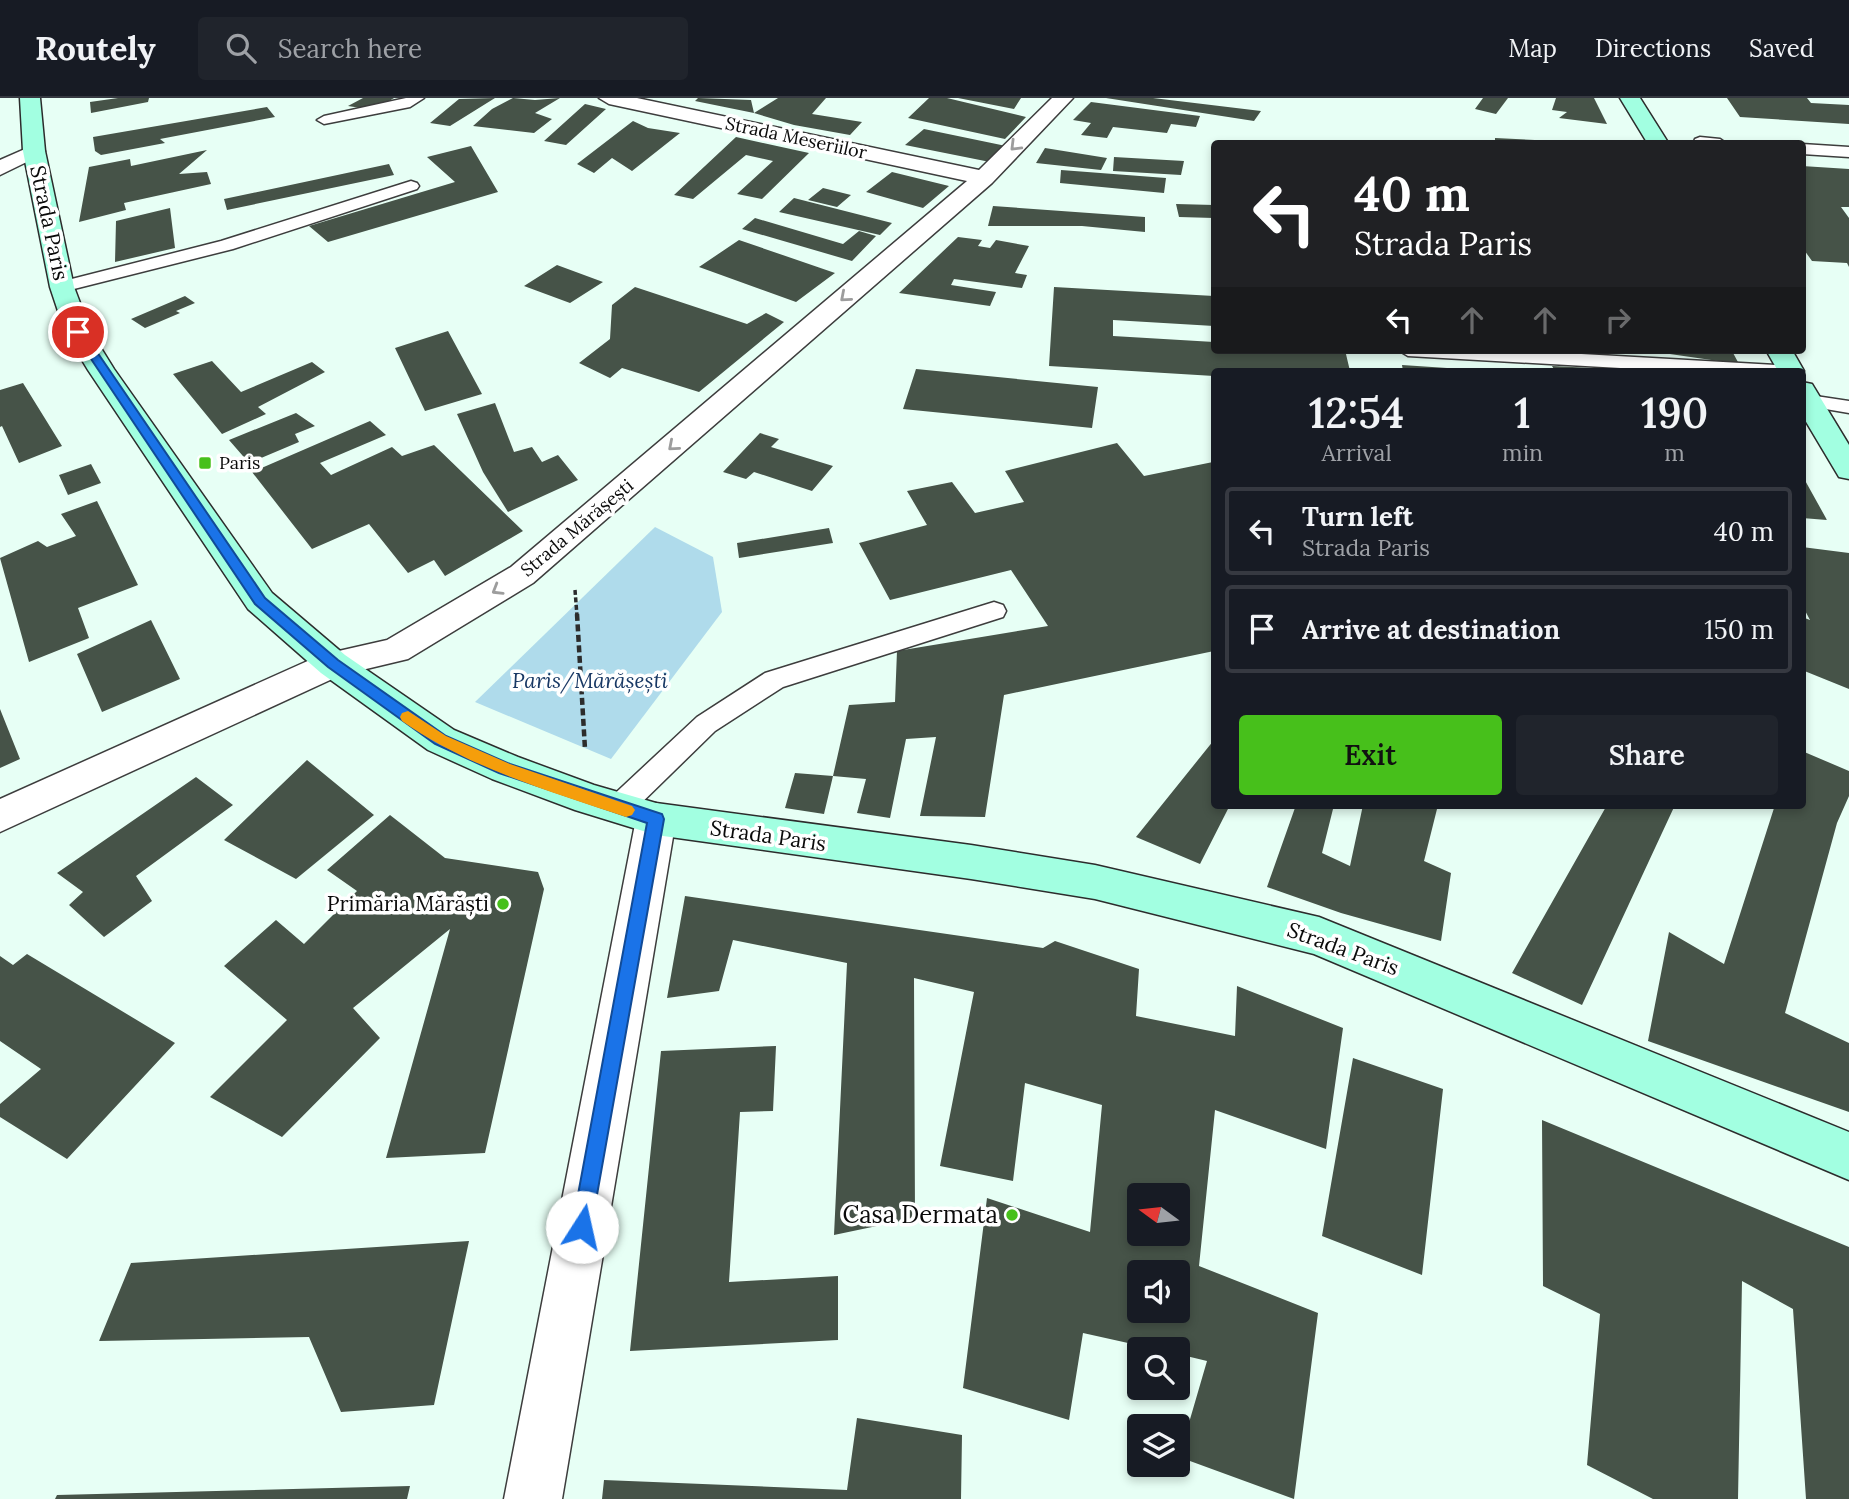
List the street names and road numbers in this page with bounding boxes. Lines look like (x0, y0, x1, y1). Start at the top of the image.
street label: Strada Meseriilor (723, 111, 869, 164)
street label: Strada Paris (24, 163, 75, 283)
street label: Strada Mărășești (516, 474, 638, 581)
street label: Strada Paris (708, 814, 828, 857)
street label: Strada Paris (1284, 916, 1403, 981)

